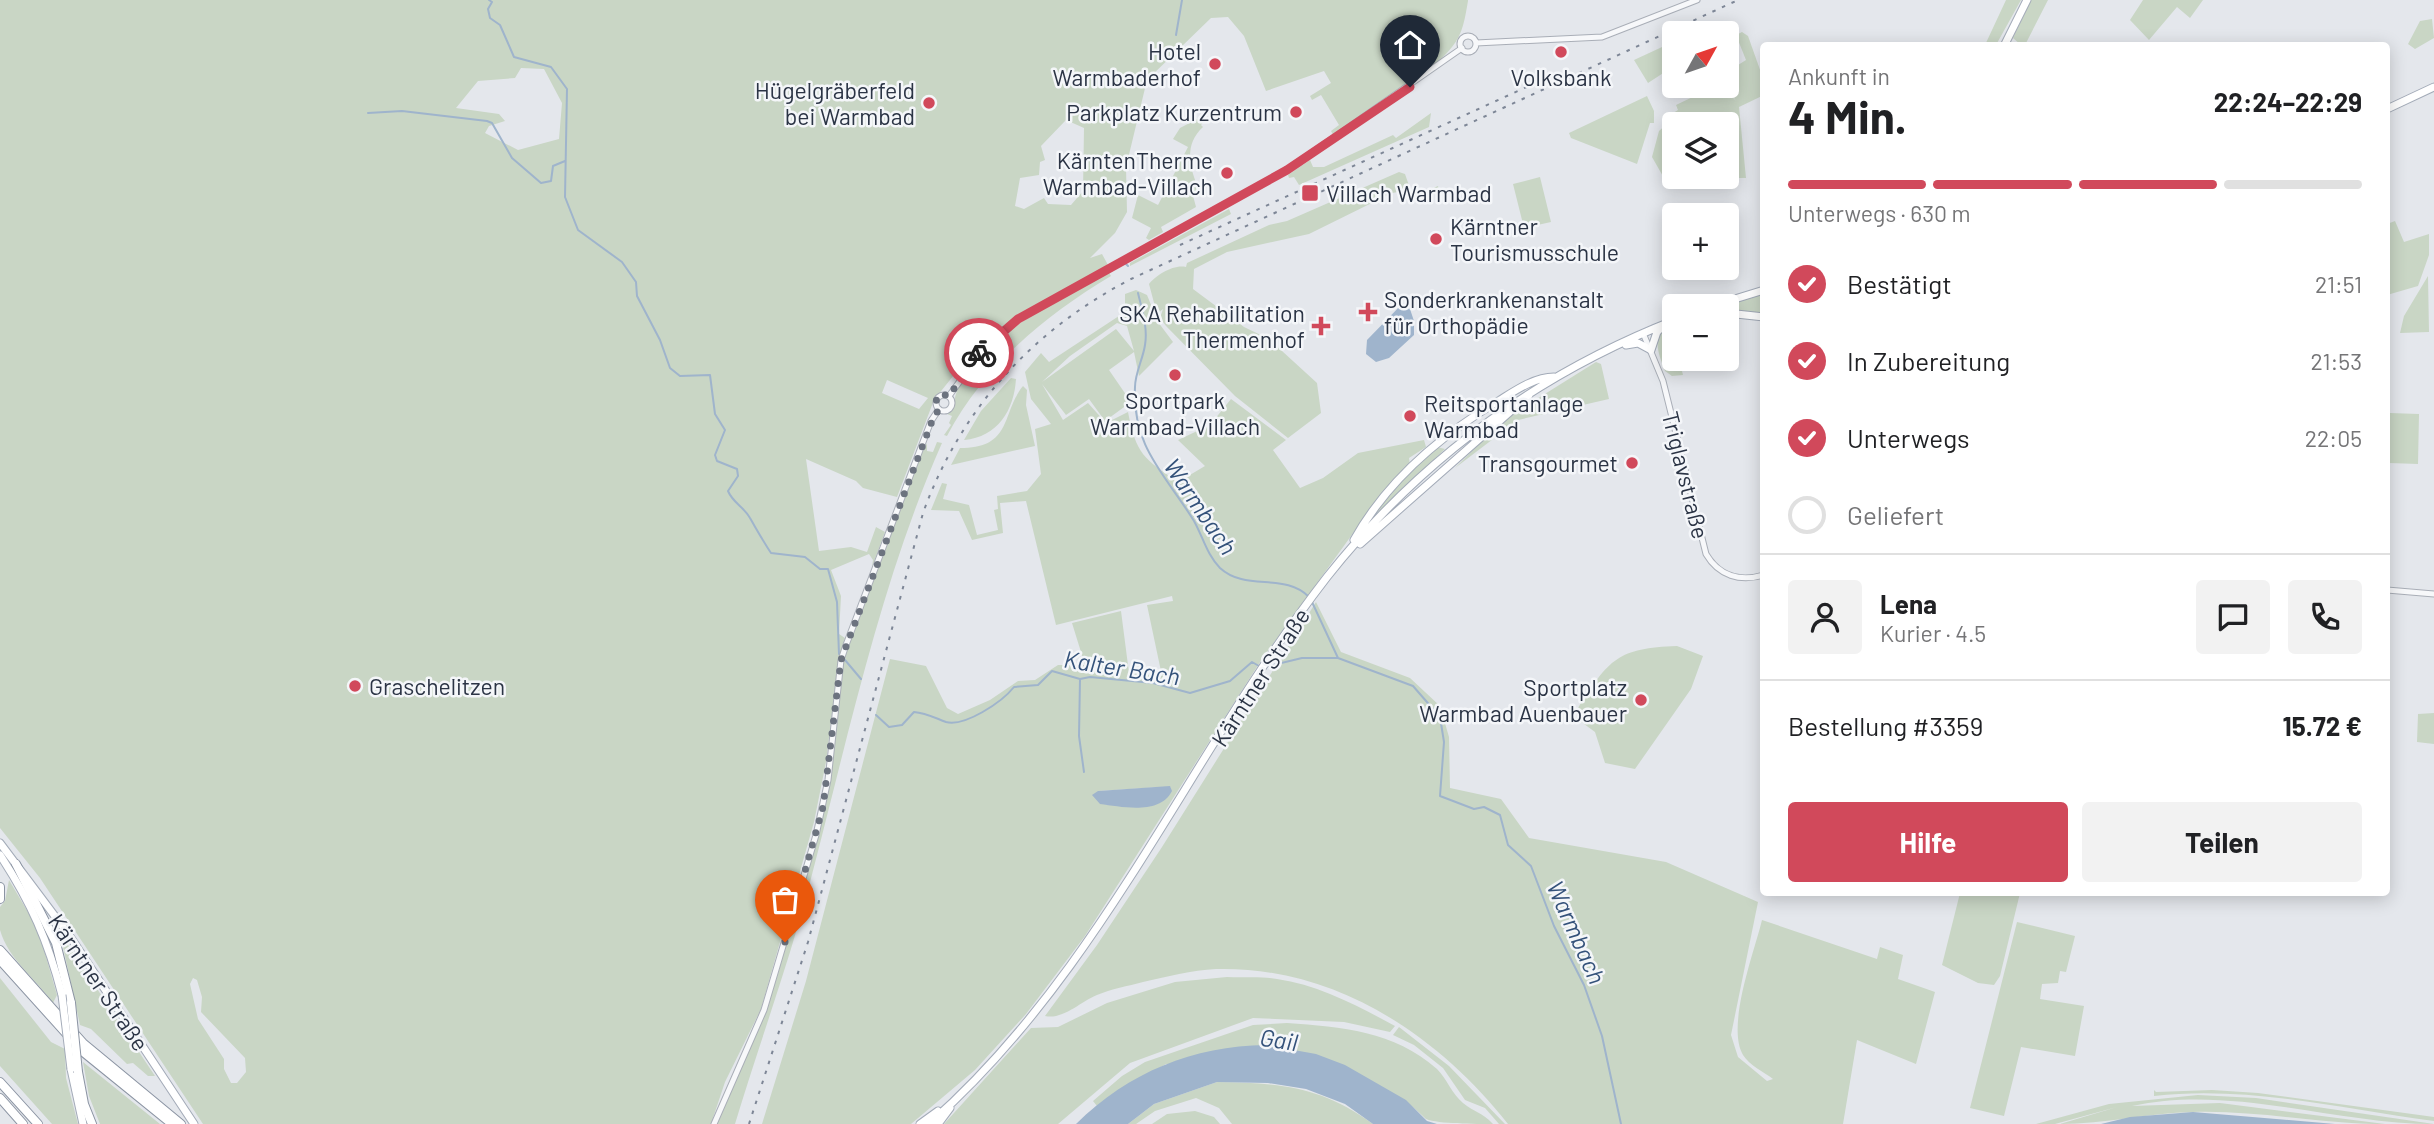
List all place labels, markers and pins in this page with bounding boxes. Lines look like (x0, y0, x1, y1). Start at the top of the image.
pin (1380, 15, 1440, 87)
place label: Hotel Warmbaderhof (1052, 37, 1201, 91)
marker: Volksbank (1553, 44, 1569, 60)
marker: Hotel Warmbaderhof (1207, 56, 1223, 72)
place label: Volksbank (1511, 63, 1611, 91)
place label: Hügelgräberfeld bei Warmbad (755, 76, 915, 130)
marker: Hügelgräberfeld bei Warmbad (921, 95, 937, 111)
place label: Parkplatz Kurzentrum (1066, 98, 1282, 126)
marker: Parkplatz Kurzentrum (1288, 104, 1304, 120)
place label: KärntenTherme Warmbad-Villach (1043, 146, 1213, 200)
marker: KärntenTherme Warmbad-Villach (1219, 165, 1235, 181)
place label: Villach Warmbad (1326, 179, 1492, 207)
marker: Villach Warmbad (1300, 183, 1320, 203)
place label: Kärntner Tourismusschule (1450, 212, 1619, 266)
marker: Kärntner Tourismusschule (1428, 231, 1444, 247)
place label: Sonderkrankenanstalt für Orthopädie (1384, 285, 1604, 339)
place label: SKA Rehabilitation Thermenhof (1119, 299, 1305, 353)
marker: Sonderkrankenanstalt für Orthopädie (1358, 302, 1378, 322)
marker: SKA Rehabilitation Thermenhof (1311, 316, 1331, 336)
marker: Sportpark Warmbad-Villach (1167, 367, 1183, 383)
place label: Sportpark Warmbad-Villach (1090, 386, 1260, 440)
place label: Reitsportanlage Warmbad (1424, 389, 1583, 443)
marker: Reitsportanlage Warmbad (1402, 408, 1418, 424)
place label: Transgourmet (1478, 449, 1618, 477)
marker: Transgourmet (1624, 455, 1640, 471)
place label: Graschelitzen (369, 672, 505, 700)
place label: Sportplatz Warmbad Auenbauer (1419, 673, 1628, 727)
marker: Graschelitzen (347, 678, 363, 694)
marker: Sportplatz Warmbad Auenbauer (1633, 692, 1649, 708)
pin (755, 870, 815, 942)

